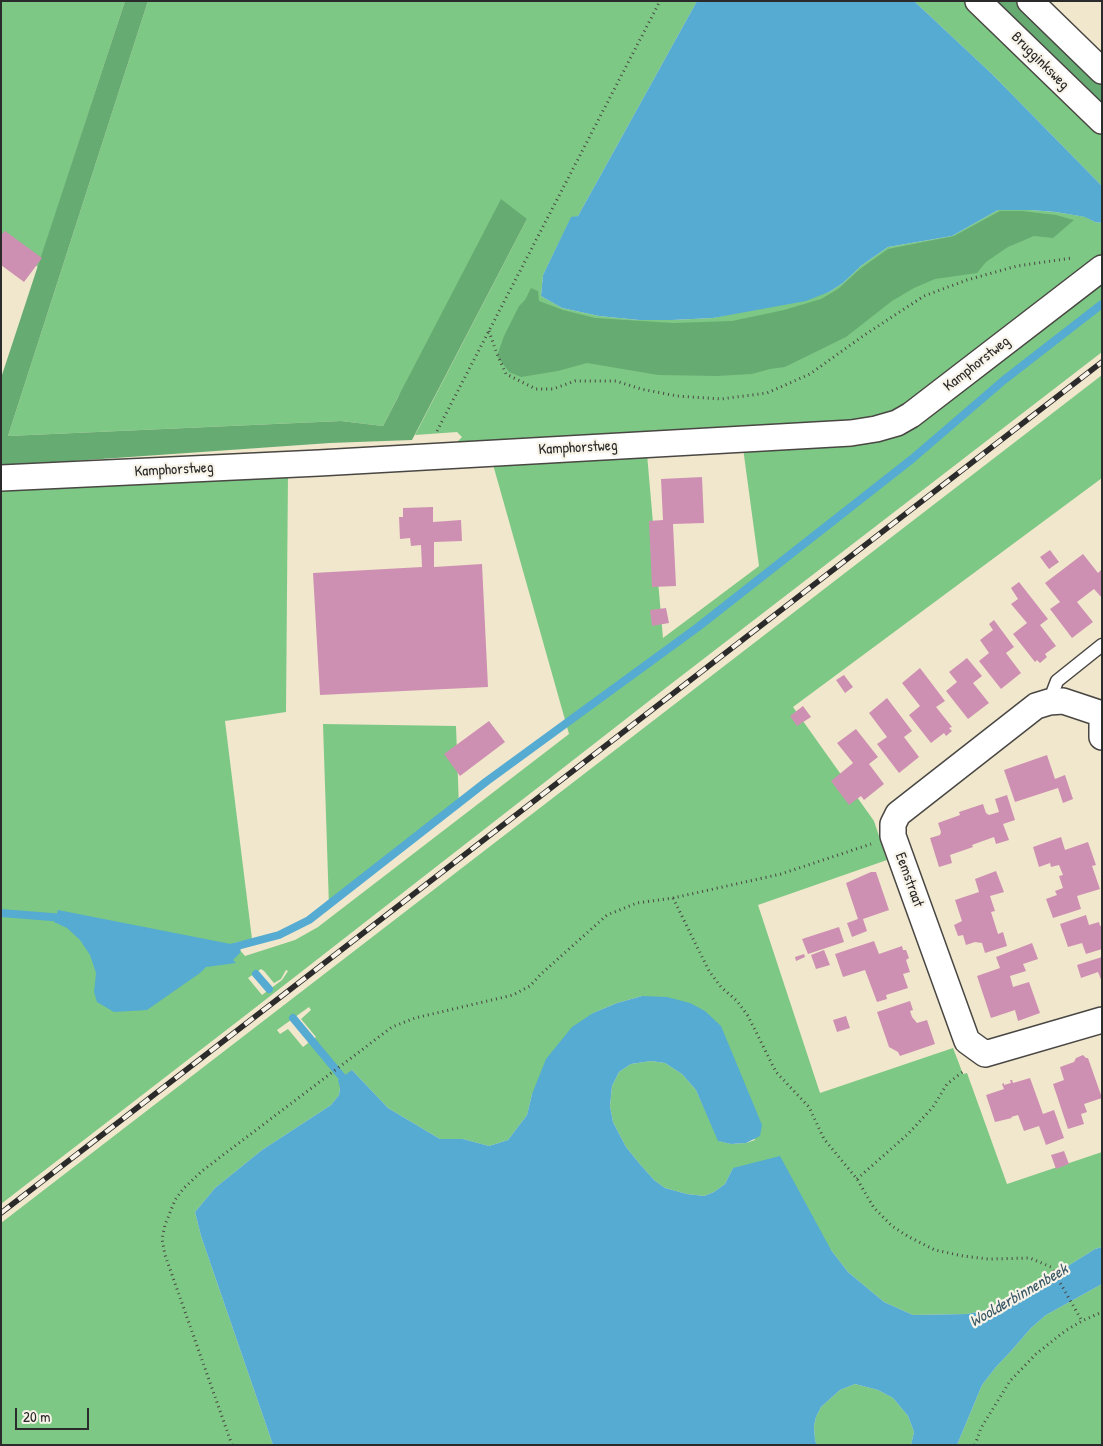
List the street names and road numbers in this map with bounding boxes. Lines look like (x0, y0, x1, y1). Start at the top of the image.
street label: Brugginksweg (1007, 28, 1073, 94)
street label: Kamphorstweg (940, 333, 1014, 395)
street label: Kamphorstweg (538, 437, 618, 459)
street label: Kamphorstweg (134, 459, 214, 481)
street label: Eemstraat (891, 850, 927, 910)

